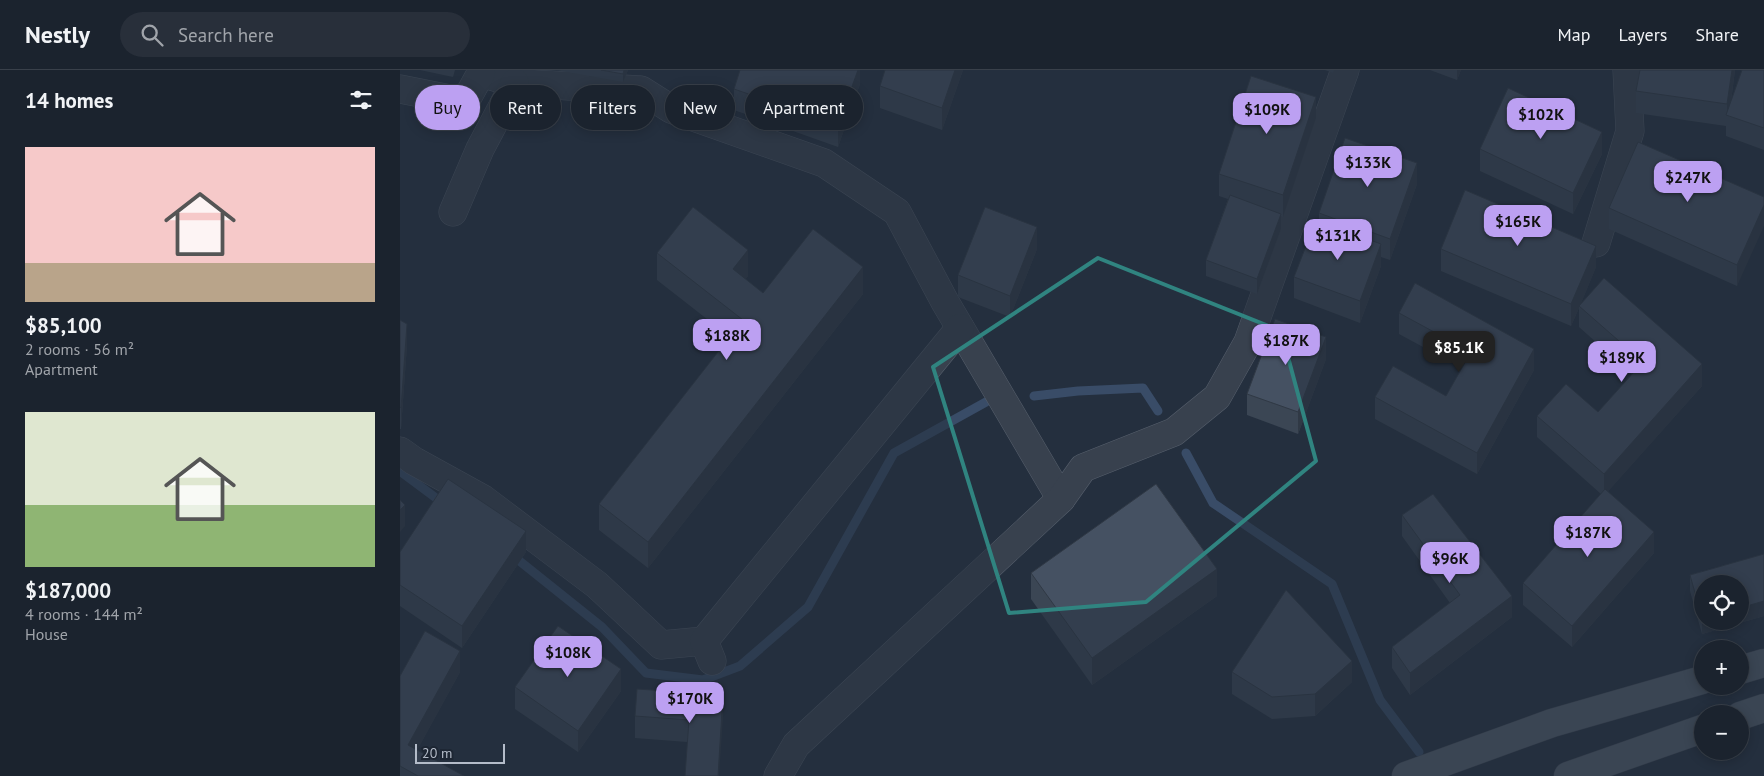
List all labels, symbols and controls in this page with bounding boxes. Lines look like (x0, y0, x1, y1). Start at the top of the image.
search box (120, 12, 470, 57)
text: Nestly (25, 19, 90, 50)
icon: search (138, 21, 166, 49)
text: Search here (178, 23, 274, 47)
text: Map (1558, 23, 1590, 46)
text: Layers (1618, 23, 1667, 46)
text: Share (1695, 23, 1739, 46)
chip: Buy (415, 85, 480, 130)
chip: Rent (490, 85, 561, 130)
chip: Filters (571, 85, 655, 130)
chip: New (665, 85, 735, 130)
chip: Apartment (745, 85, 863, 130)
icon: filters (347, 86, 375, 114)
text: 14 homes (25, 87, 113, 114)
pin: $109K (1232, 92, 1302, 135)
pin: $102K (1506, 98, 1576, 140)
text: $109K (1244, 99, 1290, 119)
text: $102K (1518, 104, 1564, 124)
pin: $133K (1333, 146, 1403, 188)
text: $133K (1345, 152, 1391, 172)
pin: $247K (1653, 160, 1723, 203)
text: $247K (1665, 167, 1711, 187)
icon: home (155, 179, 245, 269)
pin: $165K (1483, 204, 1553, 247)
text: $165K (1495, 211, 1541, 231)
pin: $131K (1303, 218, 1373, 261)
text: $131K (1315, 225, 1361, 245)
text: $85,100 (25, 312, 102, 339)
pin: $188K (692, 318, 762, 361)
pin: $187K (1251, 324, 1321, 366)
text: $188K (704, 325, 750, 345)
text: $187K (1263, 330, 1309, 350)
pin: $85.1K (1418, 330, 1500, 373)
text: $85.1K (1434, 337, 1484, 357)
text: 2 rooms · 56 m² (25, 339, 134, 359)
pin: $189K (1587, 340, 1657, 383)
text: $189K (1599, 347, 1645, 367)
text: Apartment (25, 359, 98, 379)
icon: home (155, 444, 245, 534)
pin: $187K (1553, 516, 1623, 558)
text: $187K (1565, 522, 1611, 542)
pin: $96K (1420, 542, 1480, 584)
text: $96K (1431, 548, 1469, 568)
map controls (1694, 575, 1749, 760)
button: locate (1694, 575, 1749, 630)
text: $187,000 (25, 577, 111, 604)
text: 4 rooms · 144 m² (25, 604, 143, 624)
text: House (25, 624, 68, 644)
pin: $108K (533, 636, 603, 678)
button: + (1694, 640, 1749, 695)
text: $108K (545, 642, 591, 662)
pin: $170K (655, 682, 725, 724)
text: $170K (667, 688, 713, 708)
button: − (1694, 705, 1749, 760)
scale bar (415, 741, 505, 764)
text: 20 m (422, 744, 452, 762)

